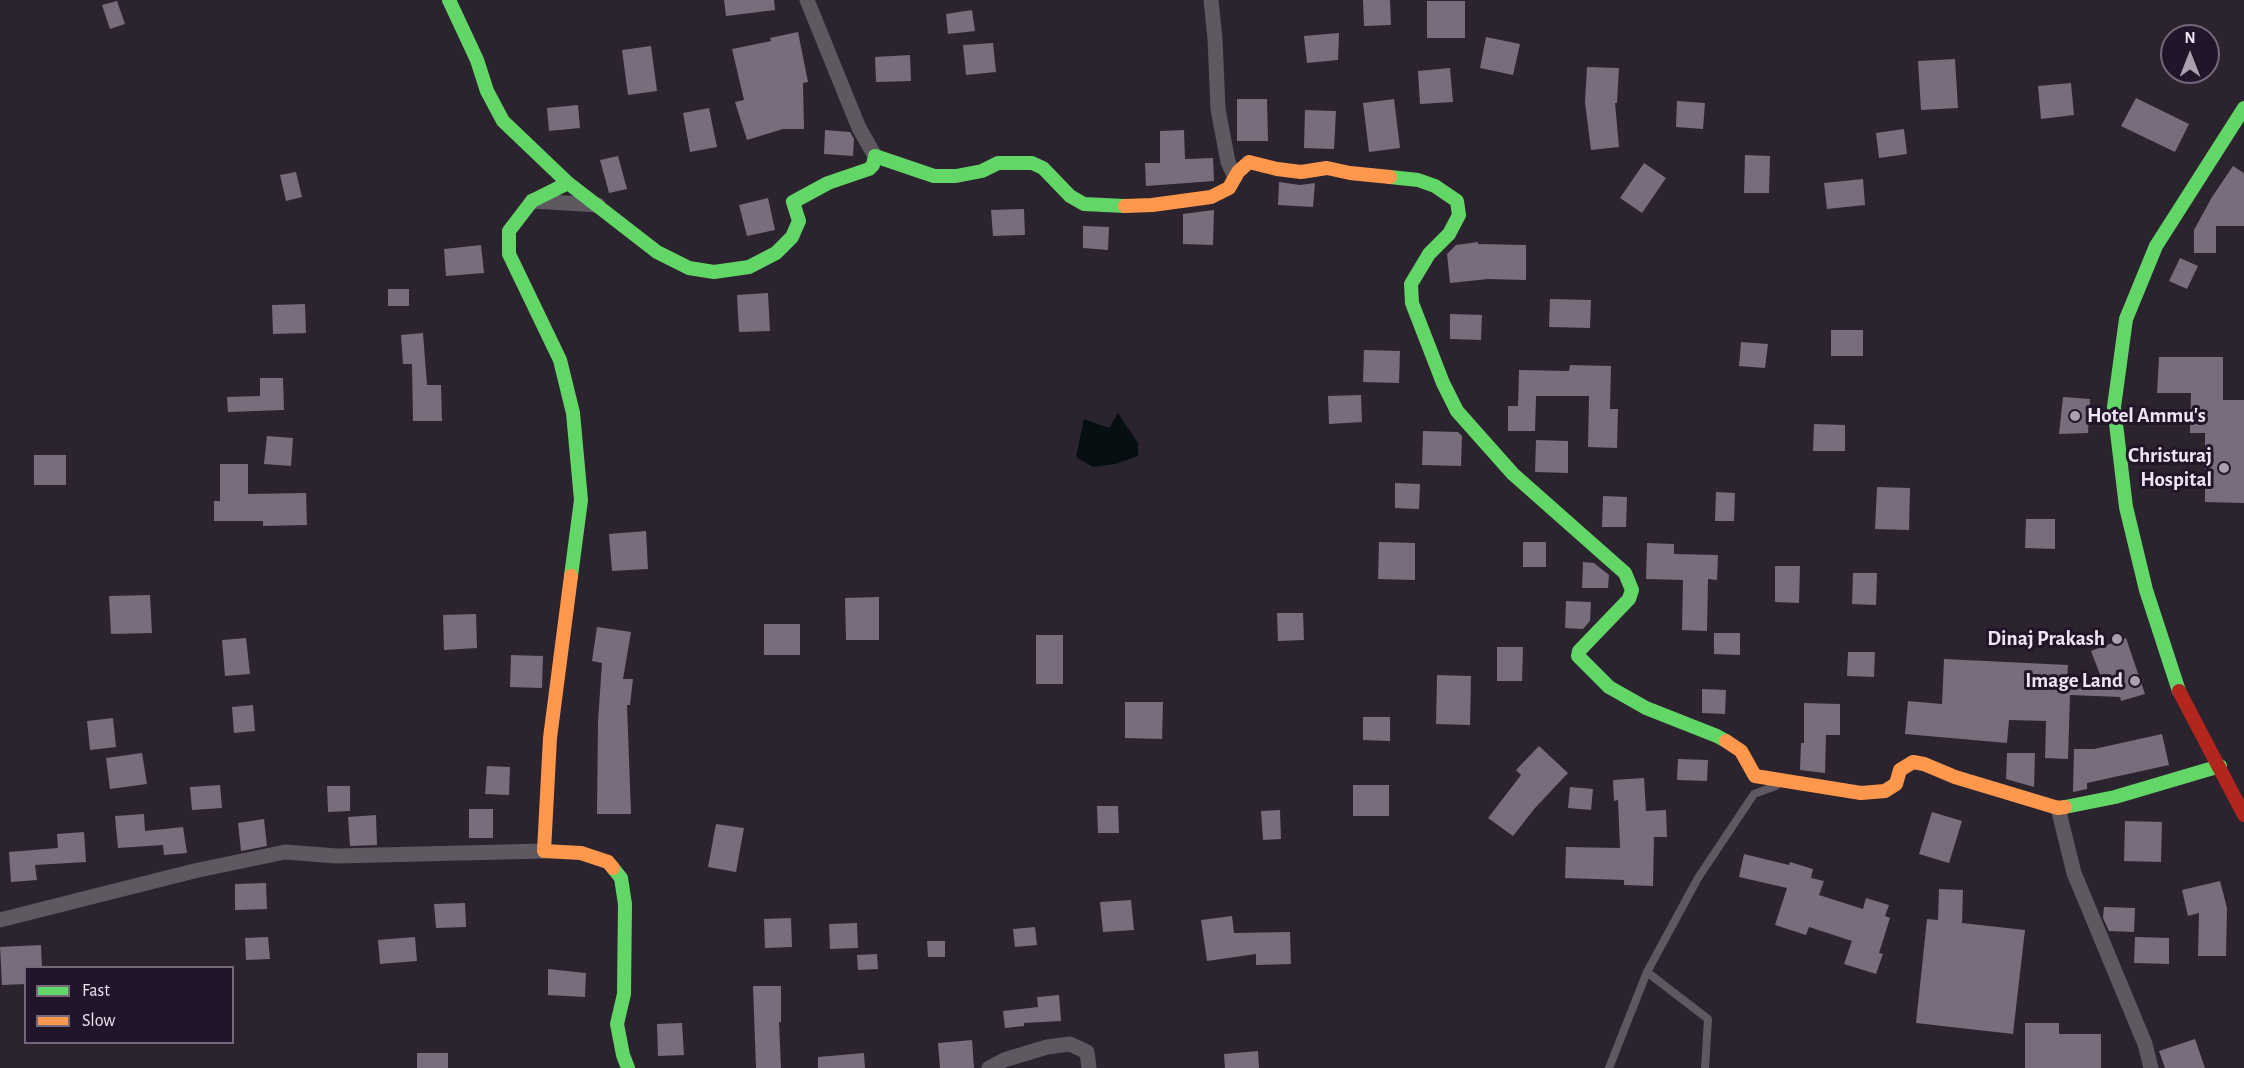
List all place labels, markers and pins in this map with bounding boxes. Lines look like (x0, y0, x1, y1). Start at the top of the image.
place label: Hotel Ammu's (2087, 403, 2206, 429)
marker: Hotel Ammu's (2068, 409, 2082, 423)
place label: Christuraj Hospital (2128, 443, 2212, 493)
marker: Christuraj Hospital (2217, 461, 2231, 475)
place label: Dinaj Prakash (1987, 626, 2105, 652)
marker: Dinaj Prakash (2110, 632, 2124, 646)
place label: Image Land (2025, 668, 2123, 694)
marker: Image Land (2128, 674, 2142, 688)

